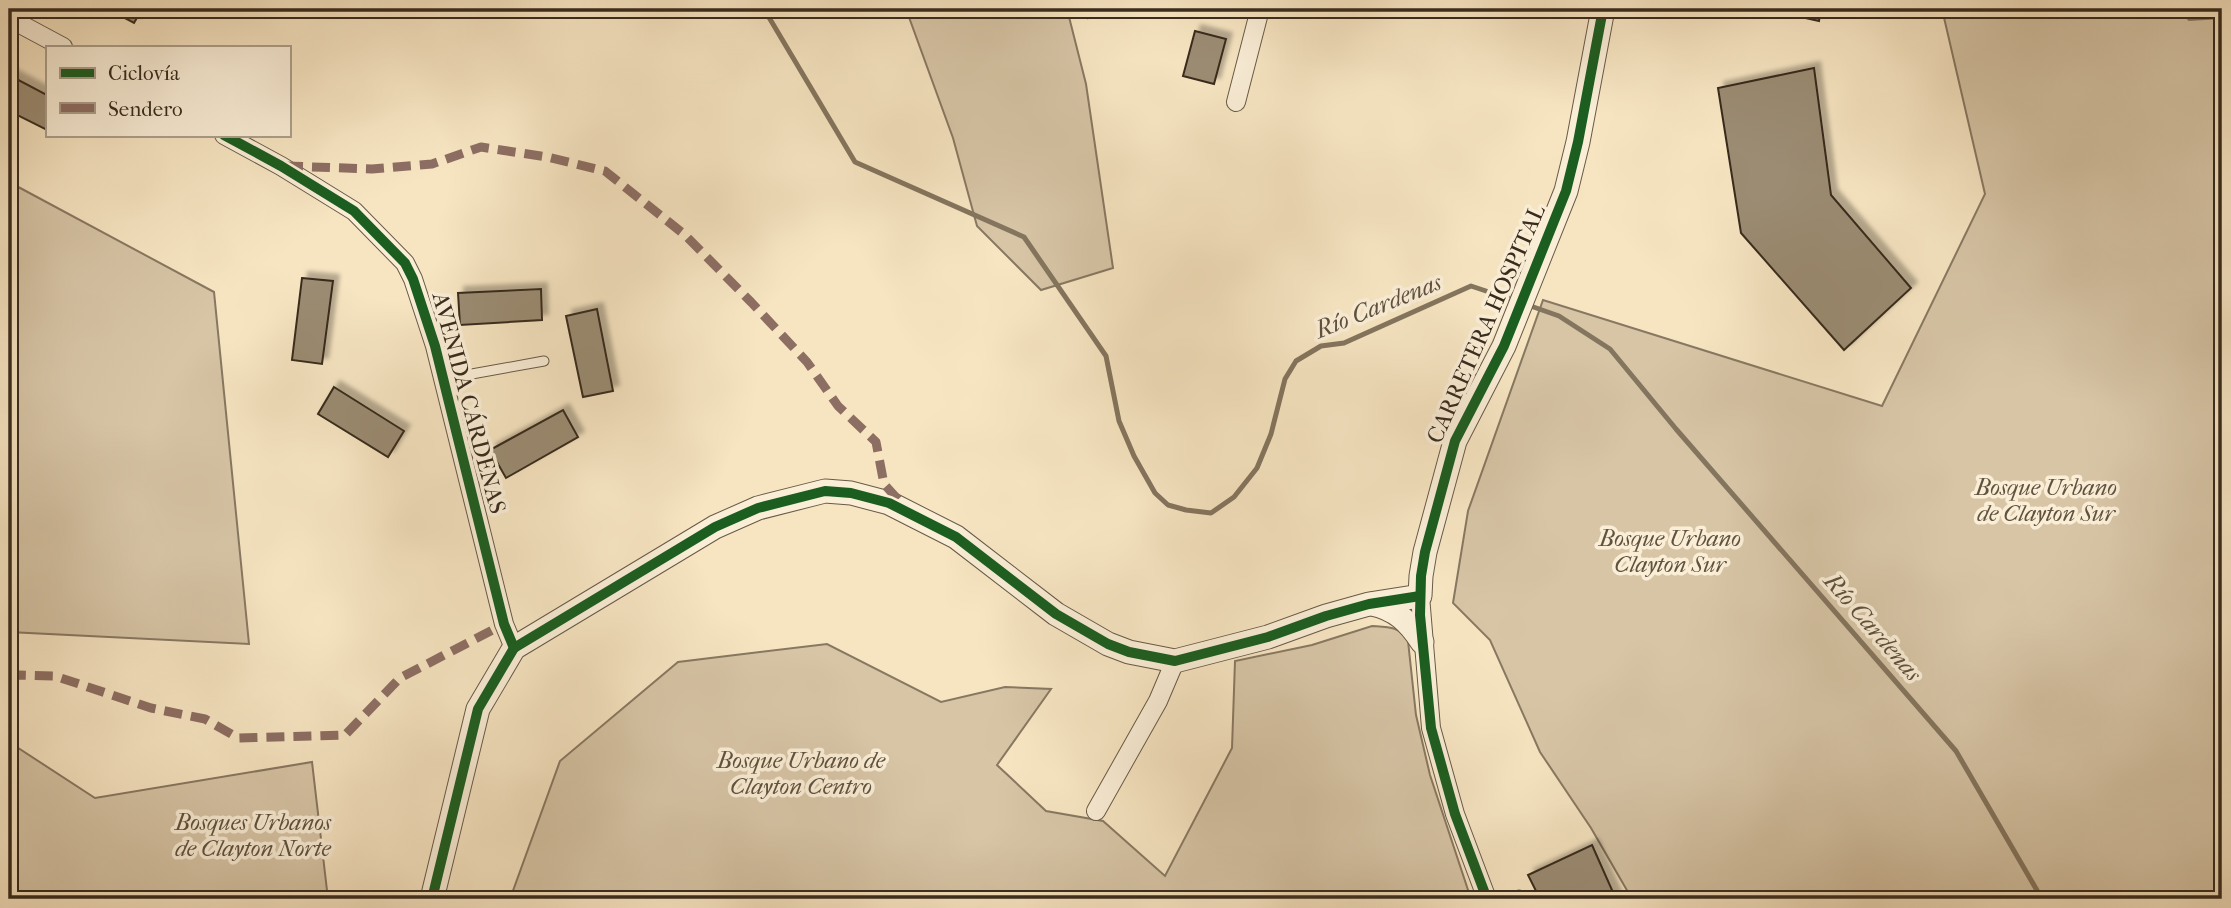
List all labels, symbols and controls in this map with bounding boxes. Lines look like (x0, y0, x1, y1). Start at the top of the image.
legend (46, 46, 290, 136)
text: Ciclovía (108, 61, 180, 85)
text: Sendero (108, 97, 183, 121)
street label: CARRETERA HOSPITAL (1421, 200, 1551, 447)
water label: Río Cardenas (1309, 268, 1446, 345)
street label: AVENIDA CÁRDENAS (426, 288, 512, 517)
park label: Bosque Urbano de Clayton Sur (1973, 474, 2117, 527)
park label: Bosque Urbano Clayton Sur (1597, 525, 1741, 578)
water label: Río Cardenas (1817, 566, 1928, 687)
park label: Bosque Urbano de Clayton Centro (715, 747, 886, 800)
park label: Bosques Urbanos de Clayton Norte (173, 809, 332, 862)

